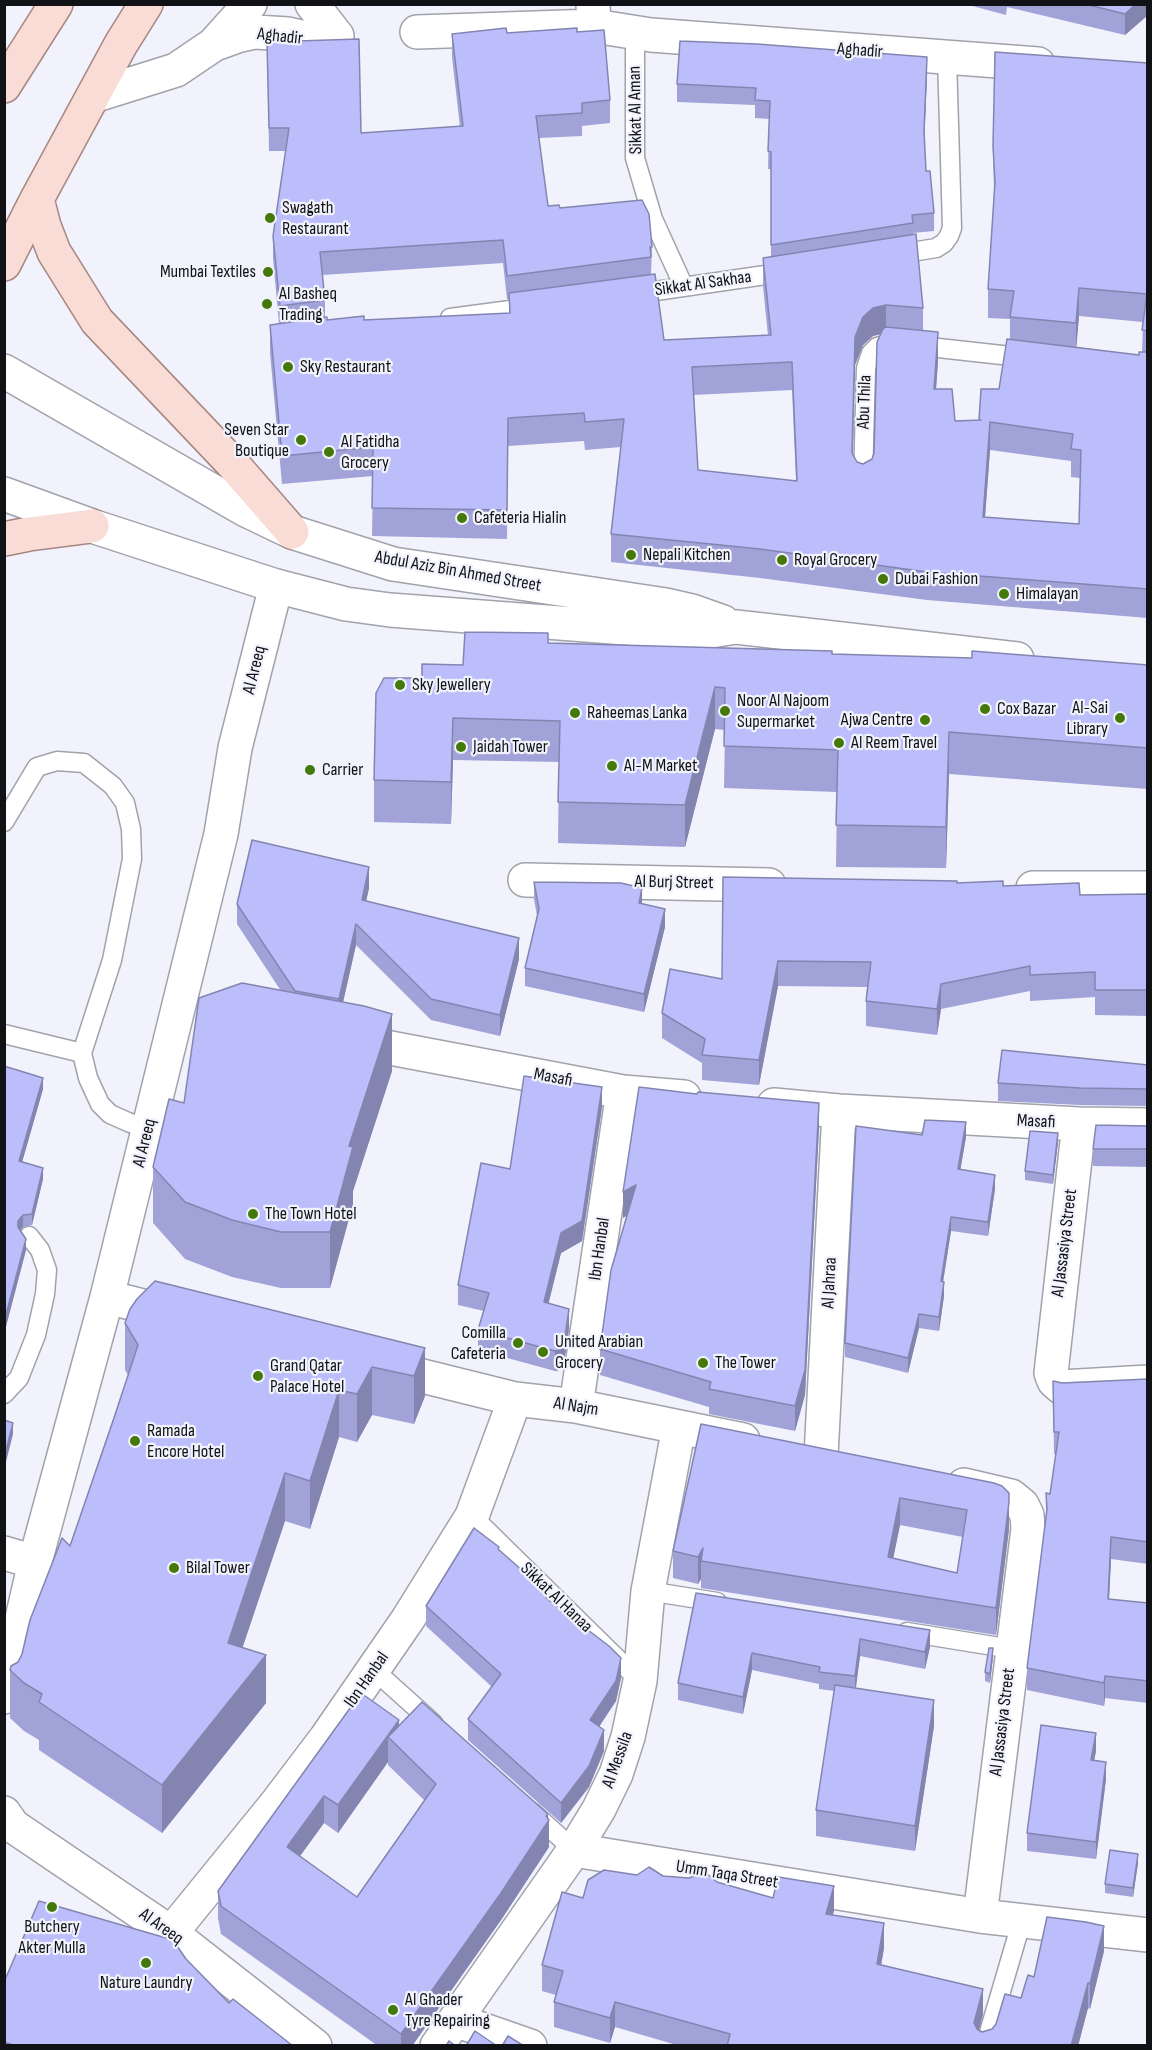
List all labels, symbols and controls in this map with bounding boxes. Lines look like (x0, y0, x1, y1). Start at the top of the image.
street label: Aghadir (256, 24, 304, 50)
street label: Aghadir (836, 39, 884, 63)
street label: Sikkat Al Aman (624, 66, 648, 154)
place label: Swagath Restaurant (282, 197, 349, 240)
marker: Swagath Restaurant (263, 211, 277, 225)
place label: Mumbai Textiles (160, 261, 256, 283)
marker: Mumbai Textiles (261, 265, 275, 279)
street label: Sikkat Al Sakhaa (653, 267, 753, 301)
place label: Al Basheq Trading (279, 283, 337, 326)
marker: Al Basheq Trading (260, 297, 274, 311)
place label: Sky Restaurant (300, 356, 391, 378)
marker: Sky Restaurant (281, 360, 295, 374)
street label: Abu Thila (853, 375, 877, 429)
place label: Seven Star Boutique (224, 419, 289, 462)
place label: Al Fatidha Grocery (341, 431, 400, 474)
marker: Seven Star Boutique (294, 433, 308, 447)
marker: Al Fatidha Grocery (322, 445, 336, 459)
place label: Cafeteria Hialin (474, 507, 566, 529)
marker: Cafeteria Hialin (455, 511, 469, 525)
place label: Nepali Kitchen (643, 544, 730, 566)
street label: Abdul Aziz Bin Ahmed Street (373, 547, 543, 597)
marker: Nepali Kitchen (624, 548, 638, 562)
place label: Royal Grocery (794, 549, 877, 571)
marker: Royal Grocery (775, 553, 789, 567)
place label: Dubai Fashion (895, 568, 978, 590)
marker: Dubai Fashion (876, 572, 890, 586)
place label: Himalayan (1016, 583, 1078, 605)
marker: Himalayan (997, 587, 1011, 601)
street label: Al Areeq (239, 644, 271, 696)
place label: Sky Jewellery (412, 674, 491, 696)
marker: Sky Jewellery (393, 678, 407, 692)
place label: Noor Al Najoom Supermarket (737, 690, 829, 732)
place label: Al-Sai Library (1066, 697, 1108, 740)
place label: Cox Bazar (997, 698, 1056, 720)
place label: Raheemas Lanka (587, 702, 687, 724)
marker: Cox Bazar (978, 702, 992, 716)
marker: Noor Al Najoom Supermarket (718, 704, 732, 718)
marker: Raheemas Lanka (568, 706, 582, 720)
place label: Ajwa Centre (841, 709, 913, 731)
marker: Al-Sai Library (1113, 711, 1127, 725)
marker: Ajwa Centre (918, 713, 932, 727)
place label: Al Reem Travel (851, 732, 937, 754)
place label: Jaidah Tower (473, 736, 548, 758)
marker: Al Reem Travel (832, 736, 846, 750)
marker: Jaidah Tower (454, 740, 468, 754)
place label: Al-M Market (624, 755, 698, 777)
place label: Carrier (322, 759, 363, 781)
marker: Al-M Market (605, 759, 619, 773)
marker: Carrier (303, 763, 317, 777)
street label: Al Burj Street (634, 872, 714, 894)
street label: Masafi (532, 1064, 574, 1092)
street label: Masafi (1016, 1110, 1056, 1134)
street label: Al Areeq (129, 1117, 161, 1169)
street label: Al Jassasiya Street (1048, 1188, 1082, 1298)
place label: The Town Hotel (265, 1203, 357, 1225)
marker: The Town Hotel (246, 1207, 260, 1221)
street label: Ibn Hanbal (585, 1216, 615, 1282)
street label: Al Jahraa (818, 1257, 842, 1309)
place label: Comilla Cafeteria (451, 1322, 506, 1364)
place label: United Arabian Grocery (555, 1331, 643, 1374)
marker: Comilla Cafeteria (511, 1336, 525, 1350)
marker: United Arabian Grocery (536, 1345, 550, 1359)
place label: The Tower (715, 1352, 776, 1374)
place label: Grand Qatar Palace Hotel (270, 1355, 344, 1398)
marker: The Tower (696, 1356, 710, 1370)
marker: Grand Qatar Palace Hotel (251, 1369, 265, 1383)
street label: Al Najm (552, 1393, 600, 1421)
place label: Ramada Encore Hotel (147, 1420, 224, 1462)
marker: Ramada Encore Hotel (128, 1434, 142, 1448)
place label: Bilal Tower (186, 1557, 250, 1579)
street label: Sikkat Al Hanaa (515, 1558, 597, 1638)
marker: Bilal Tower (167, 1561, 181, 1575)
street label: Ibn Hanbal (340, 1648, 394, 1712)
street label: Al Jassasiya Street (986, 1667, 1020, 1777)
street label: Al Messila (598, 1729, 638, 1791)
street label: Umm Taqa Street (674, 1856, 780, 1894)
marker: Butchery Akter Mulla (45, 1900, 59, 1914)
street label: Al Areeq (135, 1904, 187, 1950)
place label: Butchery Akter Mulla (18, 1916, 86, 1958)
marker: Nature Laundry (139, 1956, 153, 1970)
place label: Nature Laundry (100, 1972, 192, 1994)
place label: Al Ghader Tyre Repairing (405, 1989, 490, 2032)
marker: Al Ghader Tyre Repairing (386, 2003, 400, 2017)

